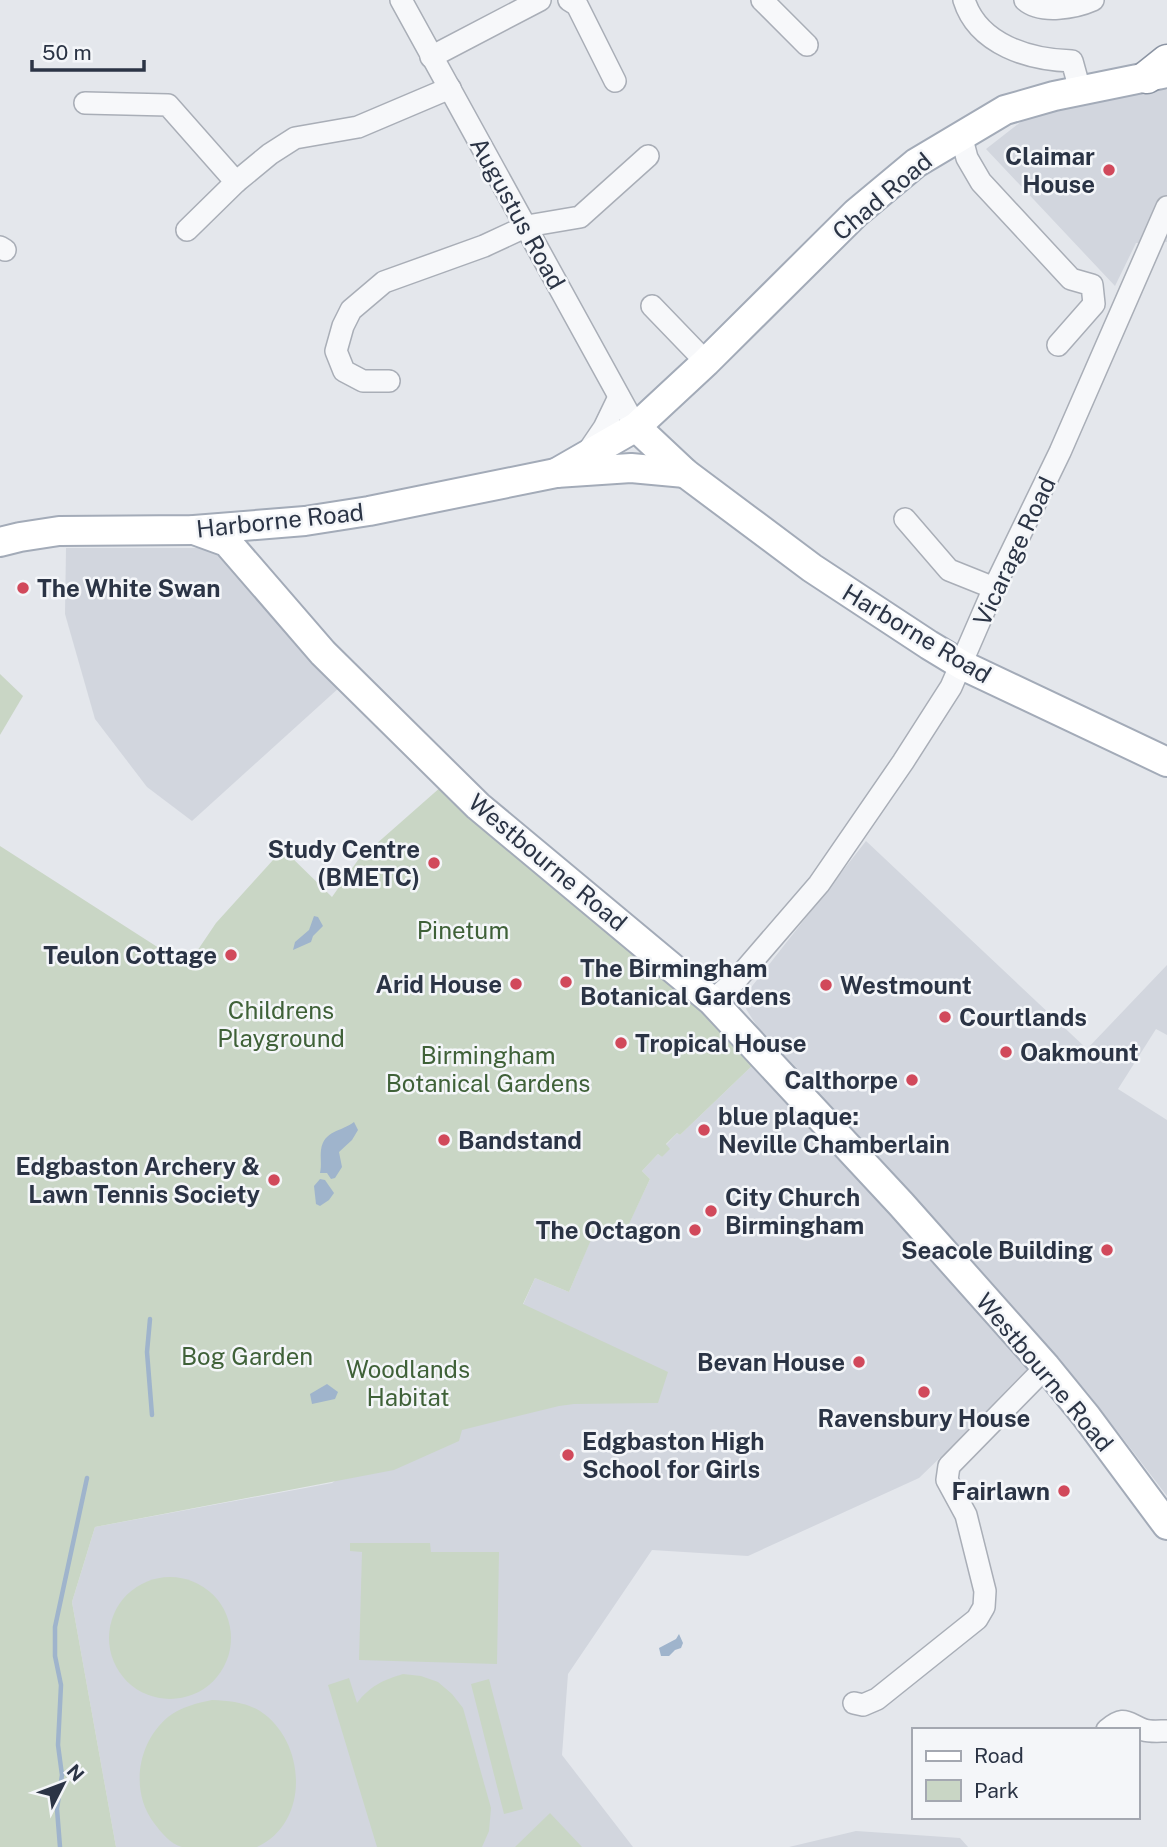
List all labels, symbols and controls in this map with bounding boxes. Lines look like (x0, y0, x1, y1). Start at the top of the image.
scale bar (32, 28, 144, 72)
text: 50 m (42, 40, 92, 65)
street label: Augustus Road (465, 132, 571, 294)
place label: Claimar House (1005, 142, 1095, 198)
street label: Chad Road (827, 147, 937, 245)
marker: Claimar House (1101, 162, 1117, 178)
street label: Vicarage Road (967, 472, 1061, 630)
street label: Harborne Road (195, 497, 365, 543)
place label: The White Swan (37, 574, 220, 602)
street label: Harborne Road (838, 578, 996, 688)
marker: The White Swan (15, 580, 31, 596)
street label: Westbourne Road (463, 788, 633, 936)
place label: Study Centre (BMETC) (268, 835, 420, 891)
marker: Study Centre (BMETC) (426, 855, 442, 871)
park label: Pinetum (417, 916, 509, 944)
place label: Teulon Cottage (43, 941, 217, 969)
marker: Teulon Cottage (223, 947, 239, 963)
place label: The Birmingham Botanical Gardens (580, 954, 791, 1010)
place label: Arid House (376, 970, 502, 998)
place label: Westmount (840, 971, 972, 999)
marker: The Birmingham Botanical Gardens (558, 974, 574, 990)
marker: Arid House (508, 976, 524, 992)
marker: Westmount (818, 977, 834, 993)
park label: Childrens Playground (217, 996, 345, 1052)
place label: Courtlands (959, 1003, 1087, 1031)
marker: Courtlands (937, 1009, 953, 1025)
place label: Tropical House (635, 1029, 807, 1057)
marker: Tropical House (613, 1035, 629, 1051)
place label: Oakmount (1020, 1038, 1139, 1066)
park label: Birmingham Botanical Gardens (386, 1041, 590, 1097)
marker: Oakmount (998, 1044, 1014, 1060)
place label: Calthorpe (784, 1066, 898, 1094)
marker: Calthorpe (904, 1072, 920, 1088)
place label: blue plaque: Neville Chamberlain (718, 1102, 950, 1158)
marker: blue plaque: Neville Chamberlain (696, 1122, 712, 1138)
place label: Bandstand (458, 1126, 582, 1154)
marker: Bandstand (436, 1132, 452, 1148)
place label: Edgbaston Archery & Lawn Tennis Society (15, 1152, 260, 1208)
marker: Edgbaston Archery & Lawn Tennis Society (266, 1172, 282, 1188)
place label: City Church Birmingham (725, 1183, 864, 1239)
marker: City Church Birmingham (703, 1203, 719, 1219)
place label: The Octagon (536, 1216, 681, 1244)
marker: The Octagon (687, 1222, 703, 1238)
place label: Seacole Building (901, 1236, 1093, 1264)
marker: Seacole Building (1099, 1242, 1115, 1258)
street label: Westbourne Road (971, 1287, 1119, 1457)
park label: Bog Garden (181, 1342, 313, 1370)
place label: Bevan House (697, 1348, 845, 1376)
marker: Bevan House (851, 1354, 867, 1370)
park label: Woodlands Habitat (346, 1355, 470, 1411)
marker: Ravensbury House (916, 1384, 932, 1400)
place label: Ravensbury House (818, 1404, 1030, 1432)
place label: Edgbaston High School for Girls (582, 1427, 765, 1483)
marker: Edgbaston High School for Girls (560, 1447, 576, 1463)
place label: Fairlawn (951, 1477, 1050, 1505)
marker: Fairlawn (1056, 1483, 1072, 1499)
legend (912, 1728, 1139, 1819)
text: Road (974, 1743, 1024, 1768)
north arrow (28, 1749, 98, 1819)
text: N (62, 1760, 89, 1786)
text: Park (974, 1778, 1019, 1803)

